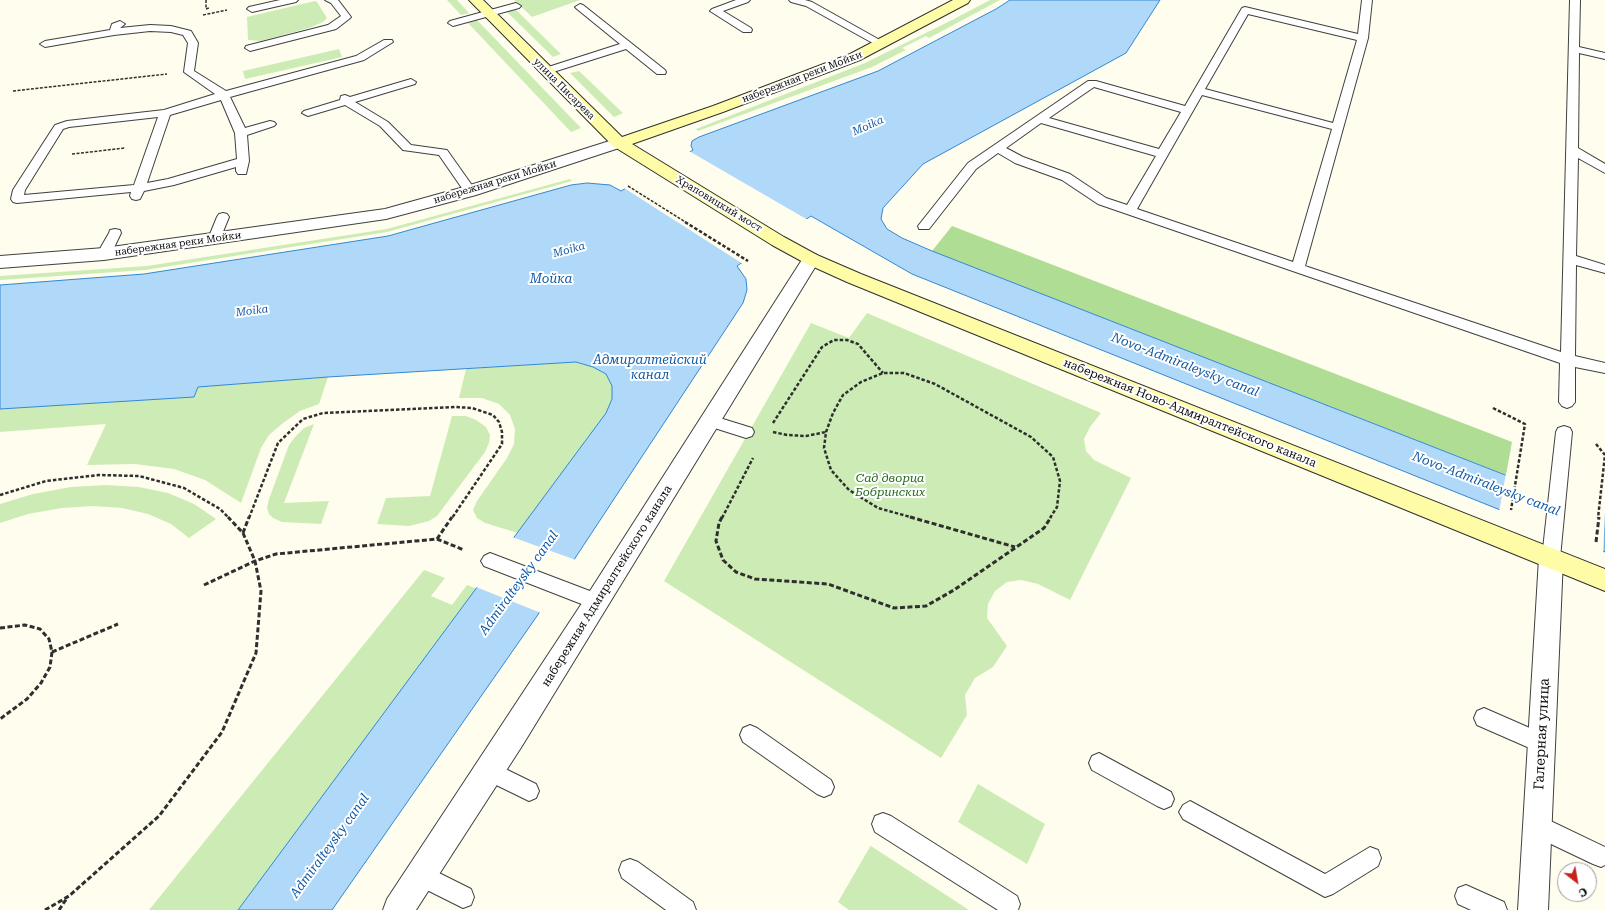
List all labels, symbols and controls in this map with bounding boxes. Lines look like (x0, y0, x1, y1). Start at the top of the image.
street label: набережная реки Мойки (740, 49, 864, 105)
street label: улица Писарева (531, 56, 597, 122)
water label: Moika (850, 113, 886, 139)
street label: набережная реки Мойки (432, 158, 558, 206)
street label: Храповицкий мост (674, 174, 764, 234)
street label: набережная реки Мойки (114, 229, 242, 259)
water label: Moika (551, 239, 587, 261)
water label: Мойка (530, 271, 572, 287)
water label: Moika (235, 302, 269, 320)
water label: Novo-Admiraleysky canal (1109, 330, 1261, 400)
water label: Адмиралтейский канал (593, 352, 707, 383)
street label: набережная Ново-Адмиралтейского канала (1061, 355, 1319, 471)
water label: Novo-Admiraleysky canal (1410, 449, 1562, 519)
park label: Сад дворца Бобринских (855, 471, 925, 499)
street label: набережная Адмиралтейского канала (539, 482, 675, 690)
water label: Admiralteysky canal (476, 528, 562, 638)
street label: Галерная улица (1531, 678, 1553, 790)
water label: Admiralteysky canal (287, 791, 373, 901)
north arrow (1557, 862, 1597, 902)
text: С (1576, 884, 1590, 899)

